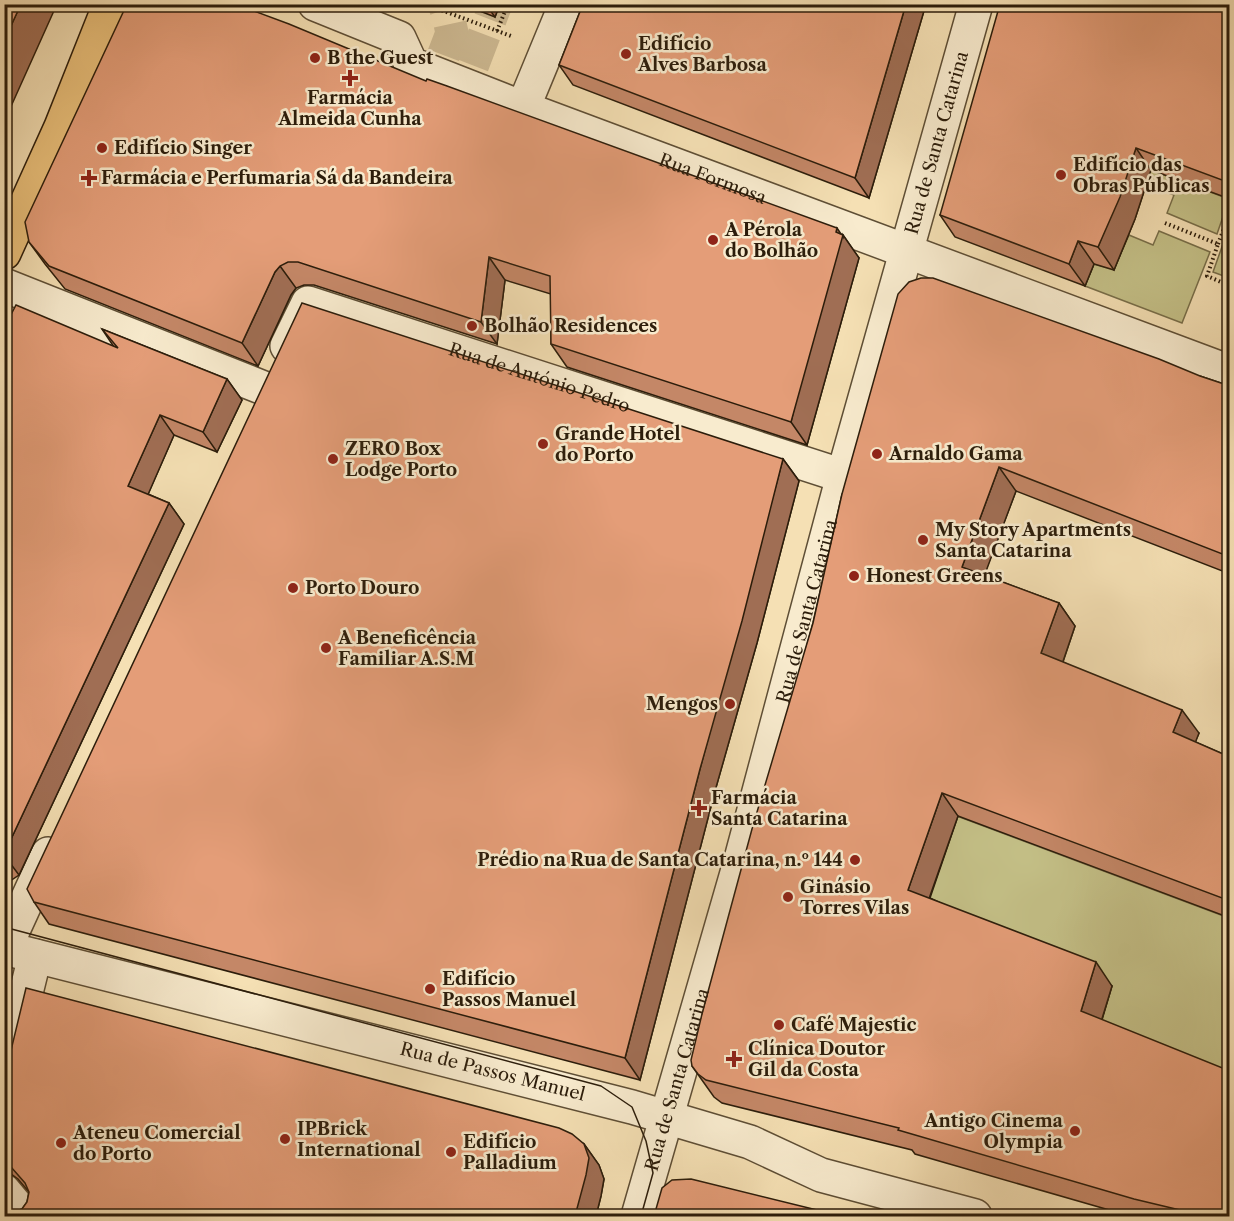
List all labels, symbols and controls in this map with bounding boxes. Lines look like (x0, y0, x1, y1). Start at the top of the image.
place label: Edifício Alves Barbosa (637, 33, 767, 76)
place label: B the Guest (327, 47, 434, 69)
marker: Edifício Alves Barbosa (619, 47, 633, 61)
street label: Rua de Santa Catarina (901, 48, 973, 237)
marker: B the Guest (308, 51, 322, 65)
marker: Farmácia Almeida Cunha (343, 71, 357, 85)
place label: Farmácia Almeida Cunha (277, 87, 422, 130)
place label: Edifício Singer (114, 137, 252, 159)
marker: Edifício Singer (95, 141, 109, 155)
street label: Rua Formosa (656, 149, 770, 209)
place label: Edifício das Obras Públicas (1073, 154, 1210, 197)
place label: Farmácia e Perfumaria Sá da Bandeira (101, 167, 453, 189)
marker: Edifício das Obras Públicas (1054, 168, 1068, 182)
marker: Farmácia e Perfumaria Sá da Bandeira (82, 171, 96, 185)
place label: A Pérola do Bolhão (724, 219, 818, 262)
marker: A Pérola do Bolhão (706, 233, 720, 247)
place label: Bolhão Residences (484, 315, 657, 337)
marker: Bolhão Residences (465, 319, 479, 333)
street label: Rua de António Pedro (446, 338, 633, 417)
place label: Grande Hotel do Porto (555, 423, 681, 466)
marker: Grande Hotel do Porto (536, 437, 550, 451)
place label: ZERO Box Lodge Porto (345, 438, 457, 481)
place label: Arnaldo Gama (888, 443, 1023, 465)
marker: Arnaldo Gama (870, 447, 884, 461)
marker: ZERO Box Lodge Porto (326, 452, 340, 466)
street label: Rua de Santa Catarina (772, 516, 842, 705)
place label: My Story Apartments Santa Catarina (935, 519, 1131, 562)
marker: My Story Apartments Santa Catarina (916, 533, 930, 547)
place label: Honest Greens (866, 565, 1003, 587)
marker: Honest Greens (847, 569, 861, 583)
place label: Porto Douro (305, 577, 419, 599)
marker: Porto Douro (286, 581, 300, 595)
place label: A Beneficência Familiar A.S.M (337, 627, 477, 670)
marker: A Beneficência Familiar A.S.M (319, 641, 333, 655)
place label: Mengos (646, 693, 718, 715)
marker: Mengos (723, 697, 737, 711)
place label: Farmácia Santa Catarina (711, 787, 848, 830)
marker: Farmácia Santa Catarina (692, 801, 706, 815)
place label: Prédio na Rua de Santa Catarina, n.º 144 (477, 849, 843, 871)
marker: Prédio na Rua de Santa Catarina, n.º 144 (848, 853, 862, 867)
place label: Ginásio Torres Vilas (800, 876, 909, 919)
marker: Ginásio Torres Vilas (781, 890, 795, 904)
place label: Edifício Passos Manuel (442, 968, 576, 1011)
marker: Edifício Passos Manuel (423, 982, 437, 996)
street label: Rua de Santa Catarina (641, 985, 714, 1174)
place label: Café Majestic (791, 1014, 916, 1036)
marker: Café Majestic (772, 1018, 786, 1032)
street label: Rua de Passos Manuel (398, 1038, 587, 1106)
place label: Clínica Doutor Gil da Costa (748, 1038, 885, 1081)
marker: Clínica Doutor Gil da Costa (725, 1050, 743, 1068)
place label: Antigo Cinema Olympia (924, 1110, 1064, 1153)
place label: IPBrick International (297, 1118, 421, 1161)
place label: Ateneu Comercial do Porto (72, 1122, 241, 1165)
marker: Antigo Cinema Olympia (1068, 1124, 1082, 1138)
place label: Edifício Palladium (463, 1131, 557, 1174)
marker: IPBrick International (278, 1132, 292, 1146)
marker: Ateneu Comercial do Porto (54, 1136, 68, 1150)
marker: Edifício Palladium (444, 1145, 458, 1159)

